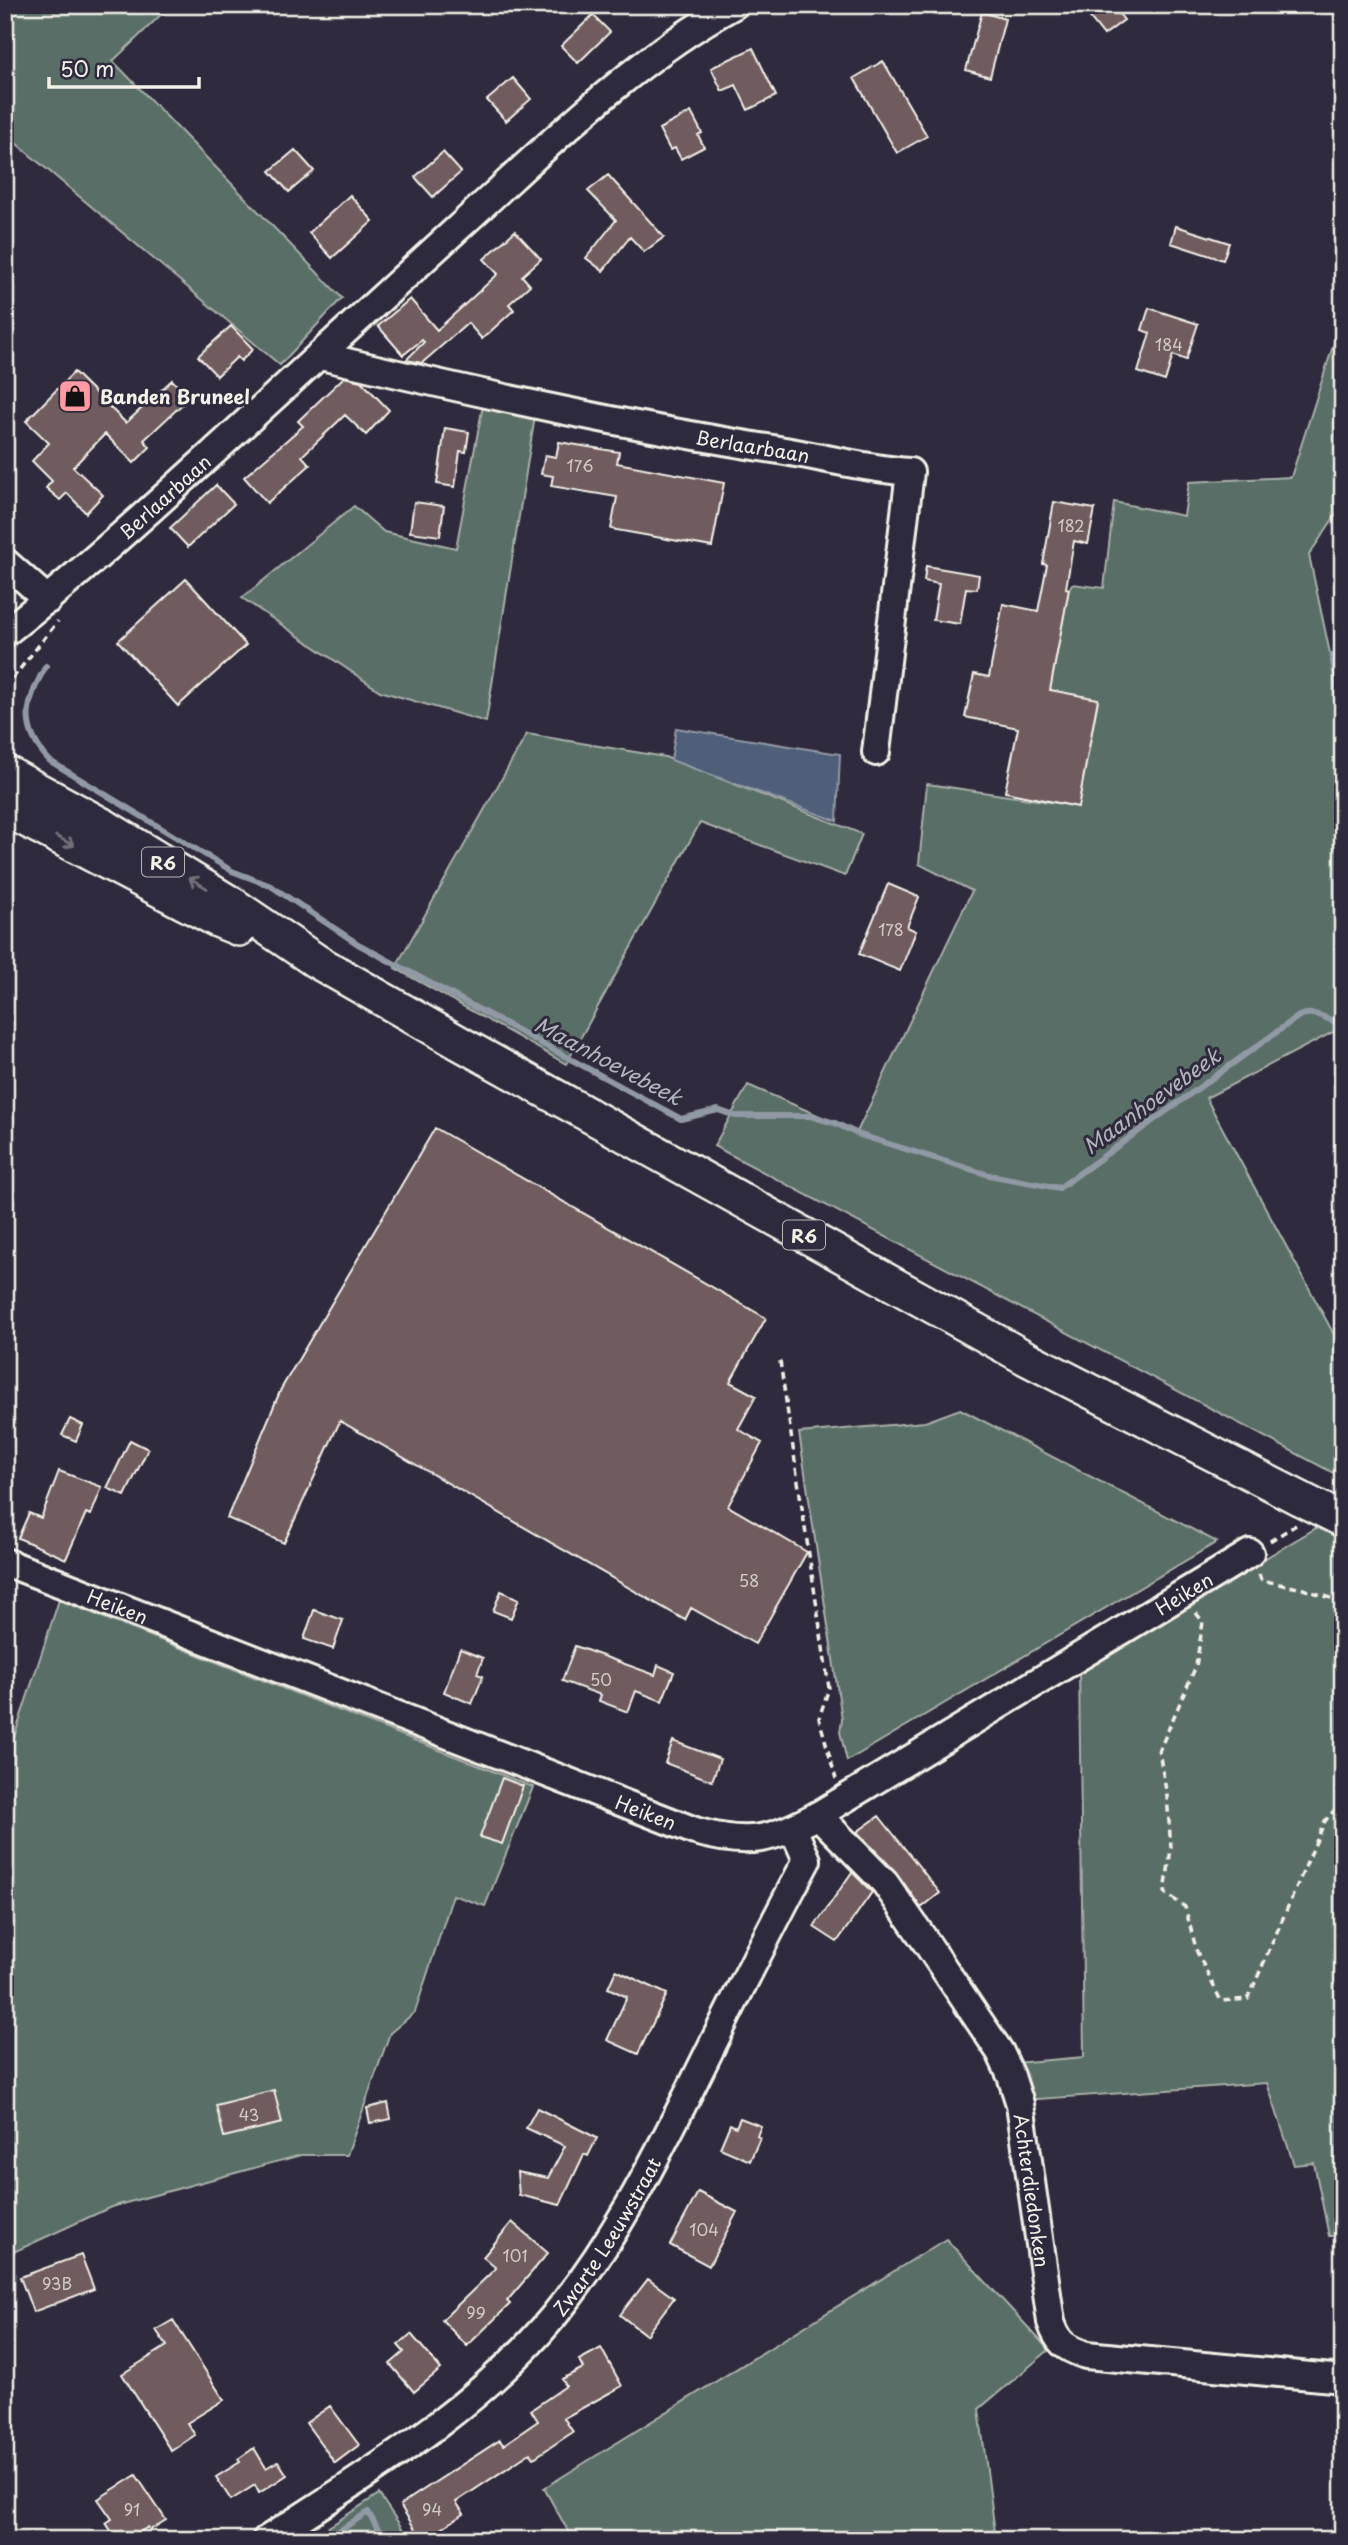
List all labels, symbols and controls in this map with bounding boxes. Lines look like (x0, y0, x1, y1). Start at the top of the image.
scale bar (49, 46, 200, 90)
text: 50 m (60, 52, 114, 84)
house number: 184 (1155, 332, 1183, 356)
shop icon: Banden Bruneel (56, 377, 94, 415)
place label: Banden Bruneel (100, 382, 250, 410)
street label: Berlaarbaan (694, 422, 812, 469)
street label: Berlaarbaan (113, 448, 217, 545)
house number: 176 (567, 453, 593, 477)
house number: 182 (1057, 513, 1085, 537)
one-way arrow (54, 835, 75, 849)
road number: R6 (142, 848, 184, 876)
one-way arrow (188, 875, 208, 889)
house number: 178 (878, 917, 904, 941)
water label: Maanhoevebeek (529, 1008, 690, 1113)
water label: Maanhoevebeek (1076, 1038, 1227, 1161)
road number: R6 (783, 1220, 825, 1250)
street label: Heiken (1150, 1565, 1218, 1621)
house number: 58 (739, 1568, 759, 1592)
street label: Heiken (83, 1581, 152, 1630)
house number: 50 (590, 1667, 612, 1691)
street label: Heiken (612, 1787, 680, 1836)
house number: 43 (239, 2102, 259, 2126)
street label: Achterdiedonken (1008, 2112, 1057, 2269)
street label: Zwarte Leeuwstraat (546, 2152, 667, 2321)
house number: 104 (689, 2217, 719, 2241)
house number: 101 (503, 2243, 527, 2267)
house number: 93B (42, 2271, 72, 2295)
house number: 99 (466, 2300, 486, 2324)
house number: 91 (124, 2497, 140, 2521)
house number: 94 (422, 2497, 442, 2521)

